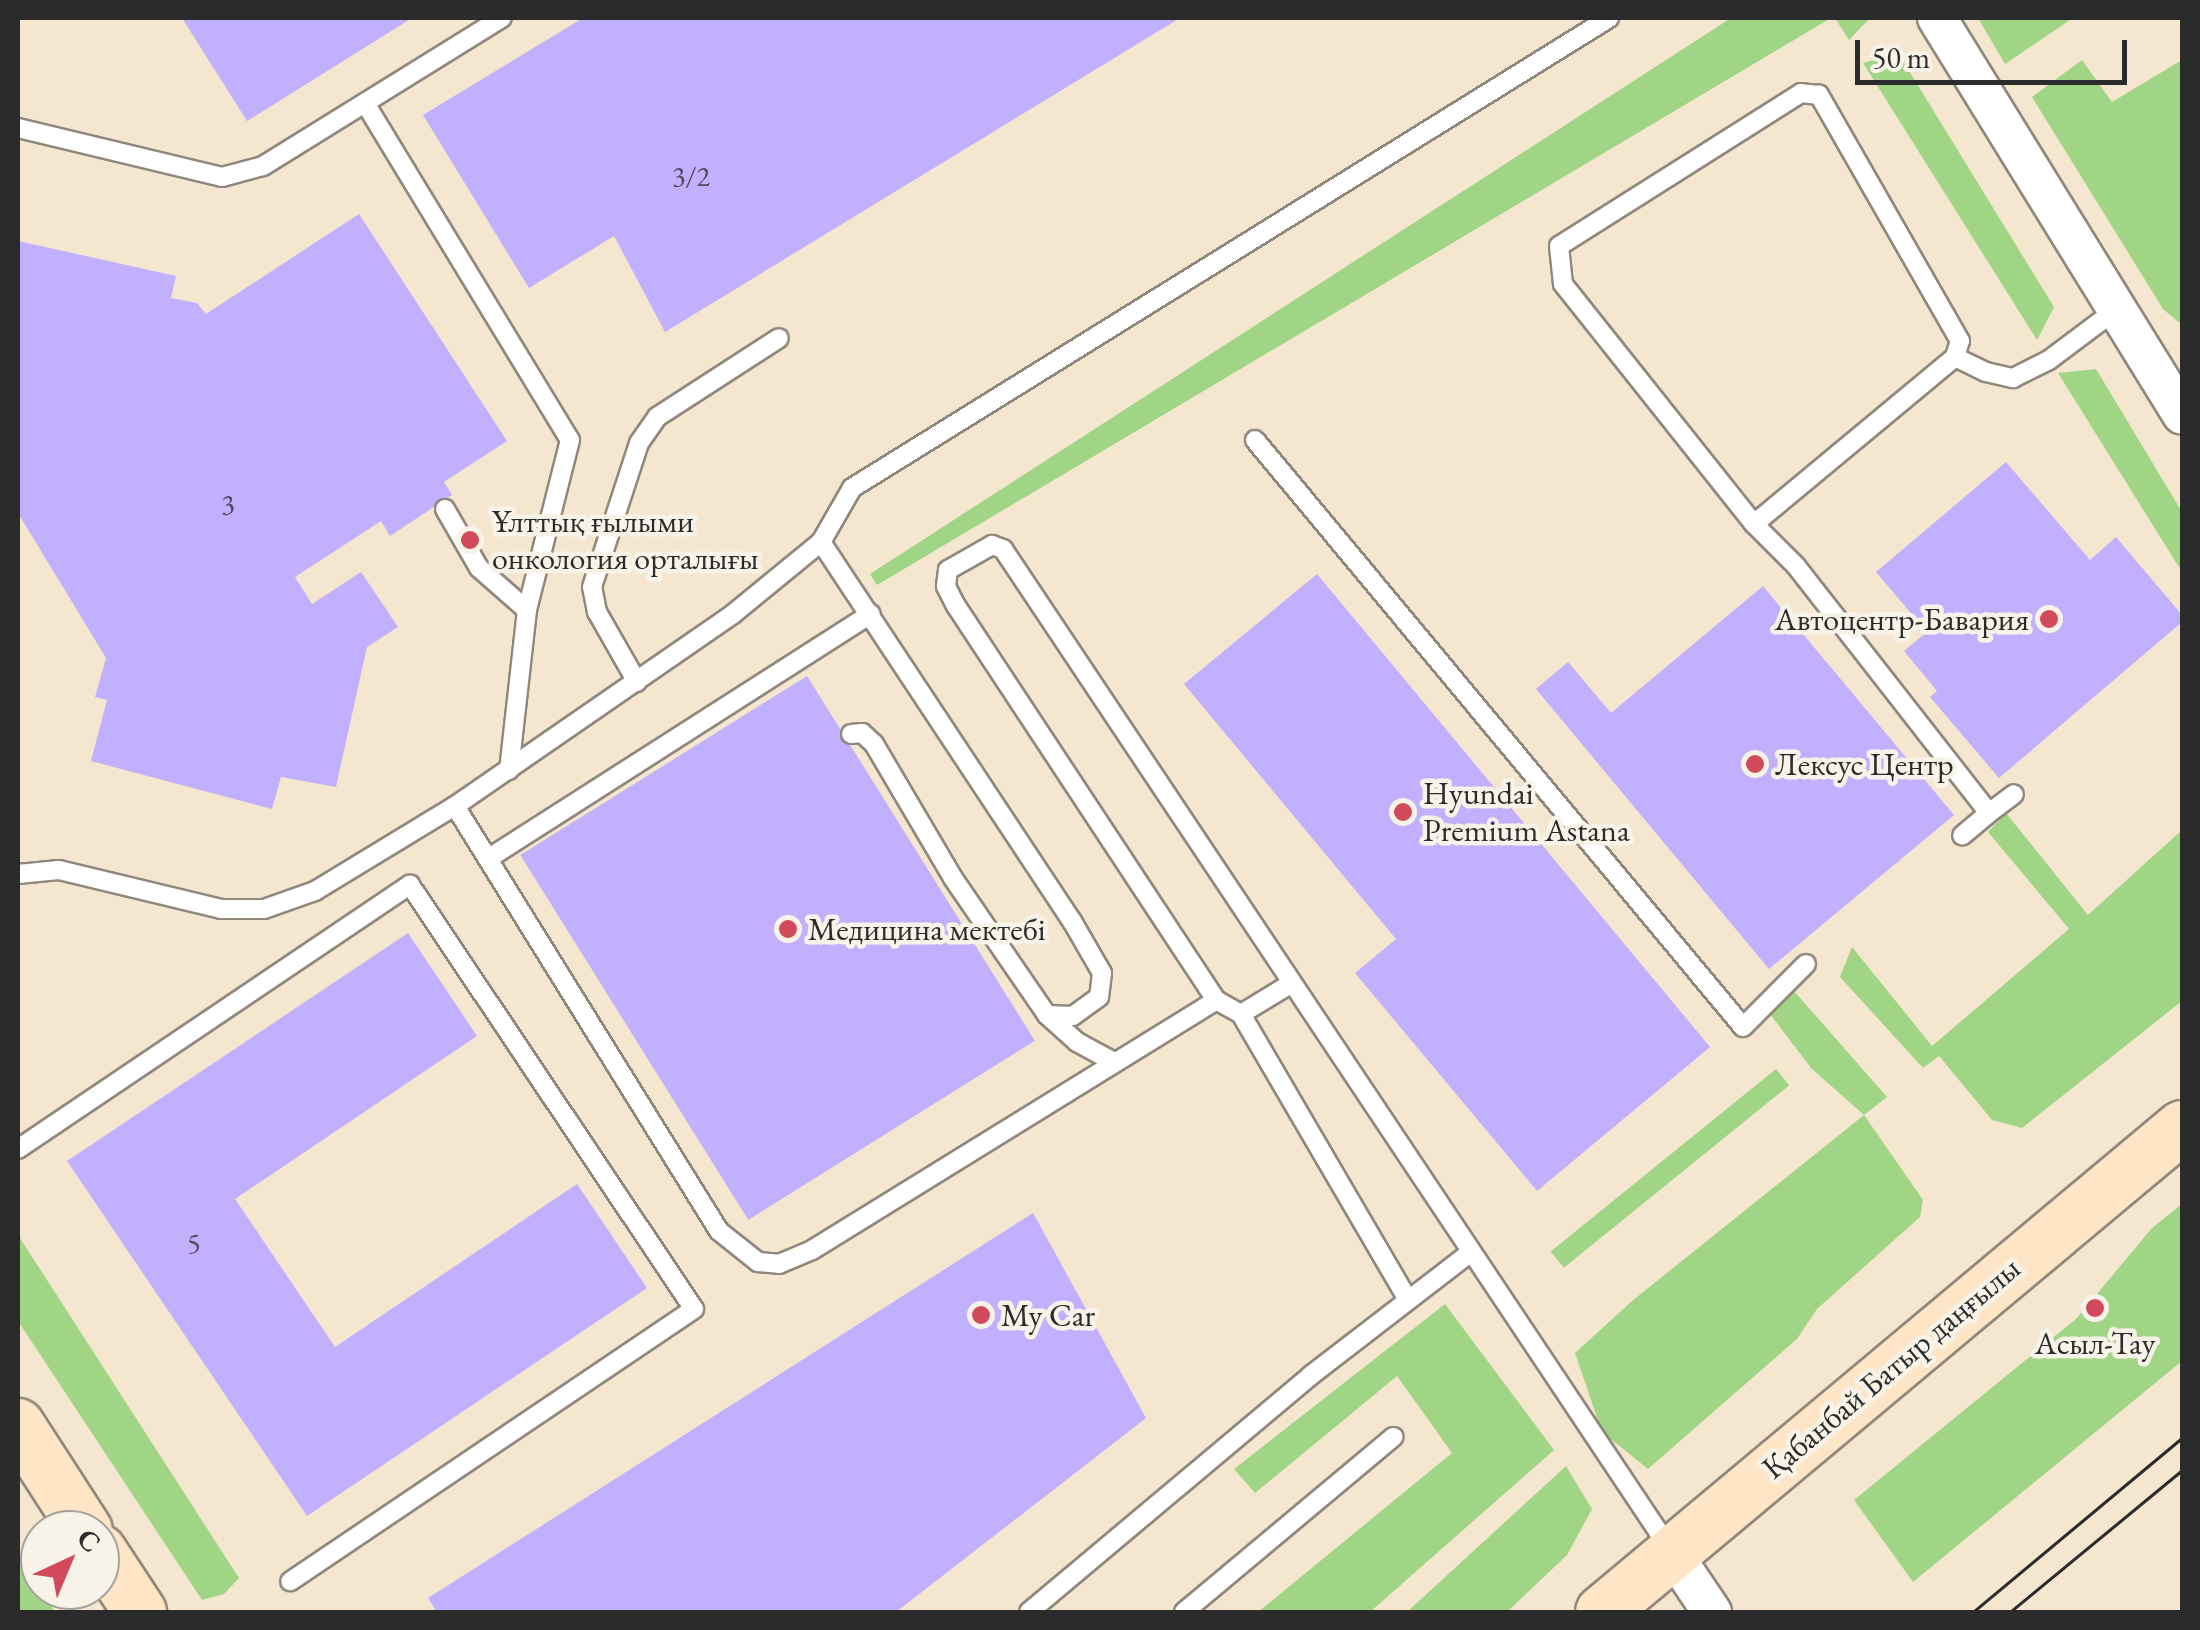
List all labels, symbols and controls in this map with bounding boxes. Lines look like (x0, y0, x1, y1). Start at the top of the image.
scale bar (1860, 20, 2132, 82)
text: 50 m (1872, 38, 1930, 77)
house number: 3/2 (672, 159, 710, 193)
house number: 3 (221, 487, 235, 521)
place label: Ұлттық ғылыми онкология орталығы (492, 503, 759, 578)
marker: Ұлттық ғылыми онкология орталығы (457, 527, 483, 553)
place label: Автоцентр-Бавария (1775, 600, 2029, 638)
marker: Автоцентр-Бавария (2038, 608, 2060, 630)
place label: Лексус Центр (1775, 745, 1954, 783)
marker: Лексус Центр (1744, 753, 1766, 775)
place label: Hyundai Premium Astana (1423, 775, 1630, 850)
marker: Hyundai Premium Astana (1392, 801, 1414, 823)
place label: Медицина мектебі (808, 910, 1046, 948)
marker: Медицина мектебі (777, 918, 799, 940)
house number: 5 (187, 1226, 201, 1260)
street label: Қабанбай Батыр даңғылы (1754, 1249, 2028, 1487)
place label: My Car (1001, 1296, 1095, 1334)
marker: Асыл-Тау (2084, 1297, 2106, 1319)
marker: My Car (970, 1304, 992, 1326)
place label: Асыл-Тау (2034, 1324, 2156, 1362)
north arrow (20, 1510, 120, 1610)
text: С (70, 1520, 109, 1560)

